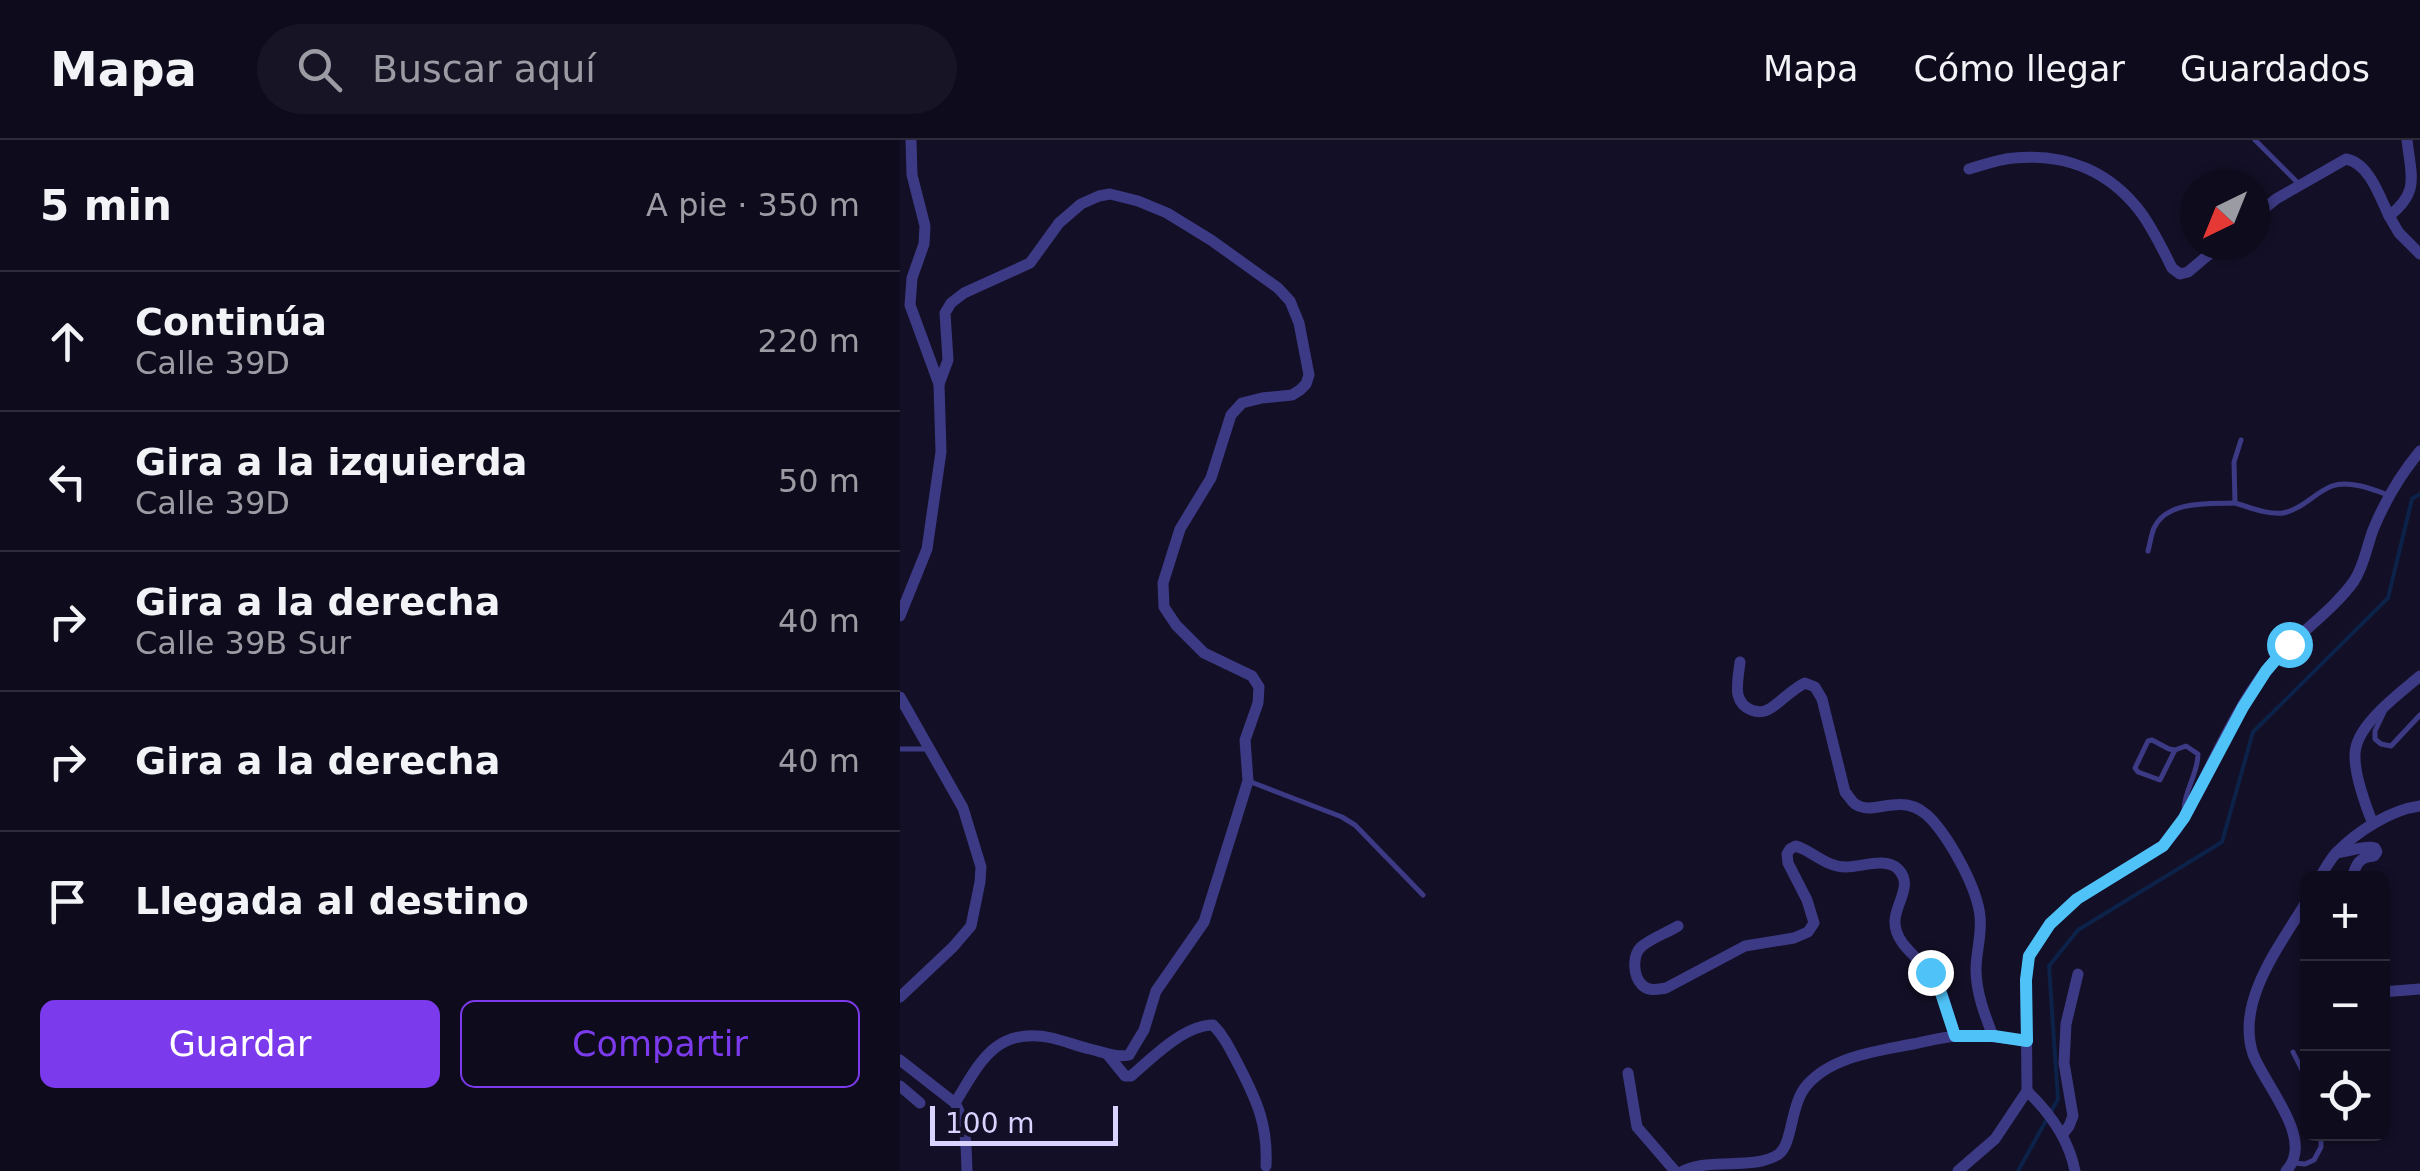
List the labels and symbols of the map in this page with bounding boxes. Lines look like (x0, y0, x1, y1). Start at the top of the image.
north arrow (2180, 170, 2270, 260)
route start (2267, 622, 2313, 668)
route end (1908, 950, 1954, 996)
scale bar (930, 1101, 1118, 1146)

